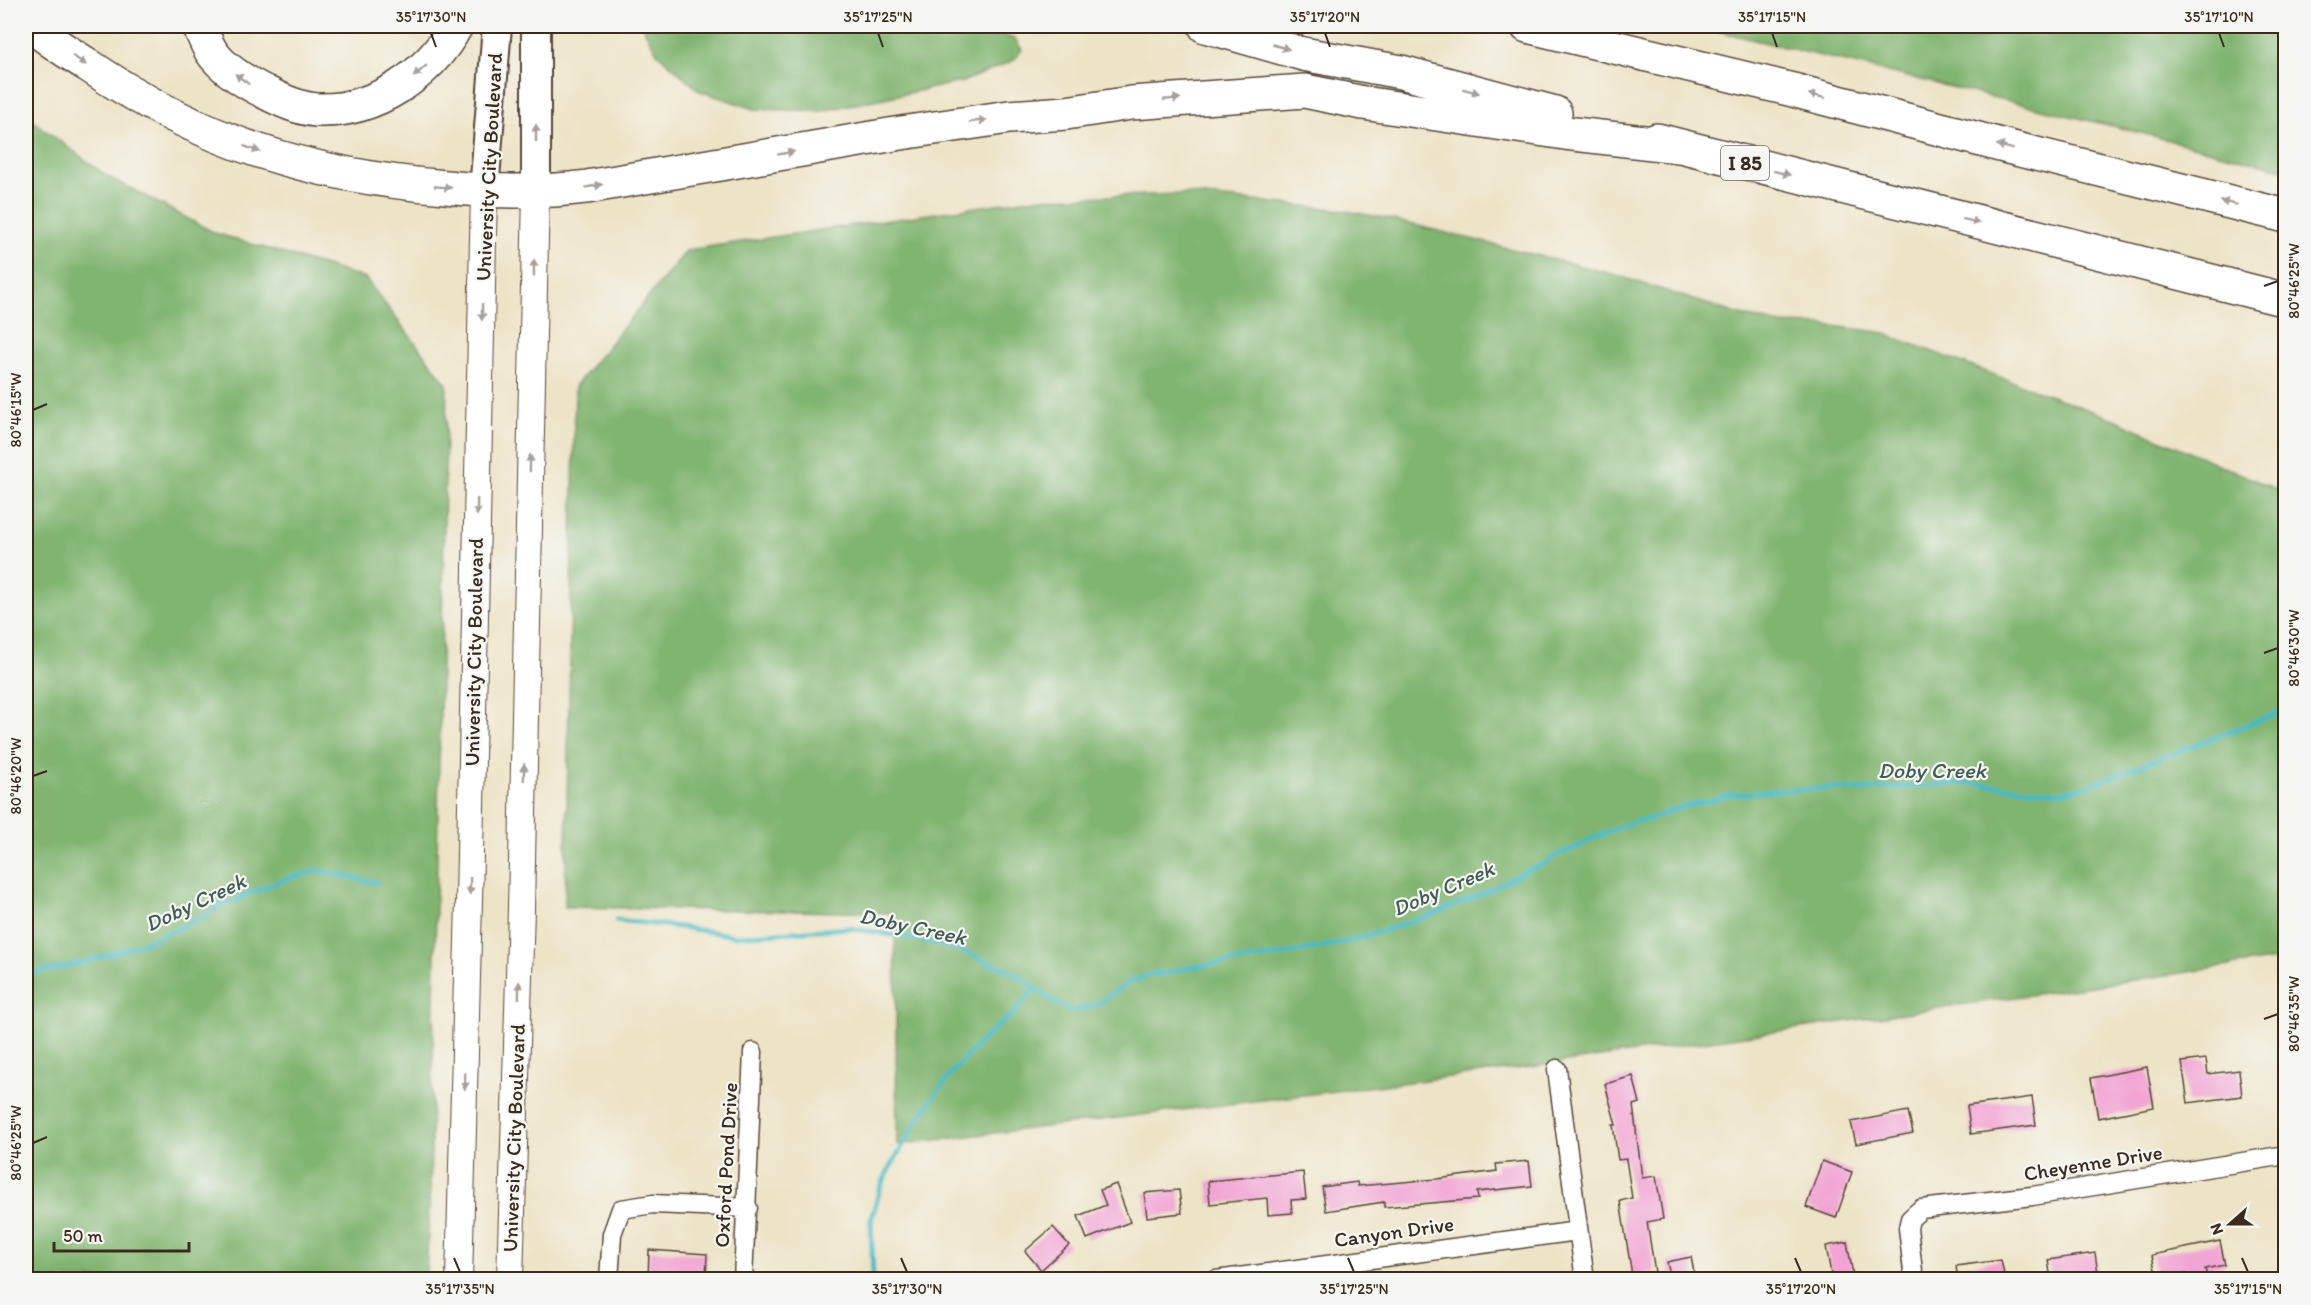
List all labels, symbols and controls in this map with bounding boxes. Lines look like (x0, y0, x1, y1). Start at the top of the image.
text: 35°17'30"N (396, 8, 466, 26)
text: 35°17'25"N (843, 8, 913, 26)
text: 35°17'20"N (1290, 8, 1360, 26)
text: 35°17'15"N (1738, 8, 1806, 26)
text: 35°17'10"N (2184, 8, 2254, 26)
one-way arrow (1272, 43, 1290, 52)
street label: University City Boulevard (470, 52, 507, 282)
one-way arrow (71, 54, 87, 66)
one-way arrow (412, 64, 427, 78)
one-way arrow (234, 72, 250, 85)
one-way arrow (1462, 86, 1480, 96)
one-way arrow (1808, 91, 1826, 100)
one-way arrow (1162, 94, 1181, 104)
one-way arrow (969, 117, 988, 126)
one-way arrow (531, 123, 541, 142)
one-way arrow (1996, 141, 2015, 151)
one-way arrow (243, 145, 261, 155)
road number: I 85 (1721, 146, 1769, 180)
one-way arrow (776, 148, 795, 157)
one-way arrow (1772, 168, 1791, 178)
one-way arrow (584, 181, 603, 190)
one-way arrow (433, 182, 452, 192)
one-way arrow (2219, 198, 2238, 207)
one-way arrow (1962, 217, 1980, 226)
text: 80°46'25"W (2285, 243, 2303, 319)
one-way arrow (529, 258, 539, 277)
one-way arrow (477, 303, 486, 322)
text: 80°46'15"W (7, 372, 25, 447)
one-way arrow (525, 453, 535, 472)
one-way arrow (472, 498, 482, 517)
street label: University City Boulevard (459, 537, 488, 767)
text: 80°46'30"W (2285, 609, 2303, 687)
text: 80°46'20"W (7, 737, 25, 815)
water label: Doby Creek (1878, 757, 1988, 784)
one-way arrow (519, 763, 528, 782)
water label: Doby Creek (1388, 854, 1500, 922)
water label: Doby Creek (141, 867, 251, 937)
one-way arrow (465, 876, 475, 895)
water label: Doby Creek (857, 902, 970, 951)
text: 80°46'35"W (2285, 976, 2303, 1052)
one-way arrow (514, 981, 523, 1000)
street label: University City Boulevard (497, 1023, 530, 1253)
one-way arrow (460, 1071, 469, 1090)
street label: Oxford Pond Drive (709, 1082, 742, 1248)
text: 80°46'25"W (7, 1105, 25, 1181)
street label: Cheyenne Drive (2022, 1139, 2164, 1186)
north arrow (2200, 1194, 2260, 1254)
street label: Canyon Drive (1332, 1211, 1455, 1252)
scale bar (54, 1215, 189, 1253)
text: N (2206, 1221, 2227, 1238)
text: 50 m (63, 1225, 103, 1247)
text: 35°17'35"N (425, 1280, 495, 1298)
text: 35°17'30"N (872, 1280, 942, 1298)
text: 35°17'25"N (1319, 1280, 1389, 1298)
text: 35°17'20"N (1766, 1280, 1836, 1298)
text: 35°17'15"N (2214, 1280, 2282, 1298)

